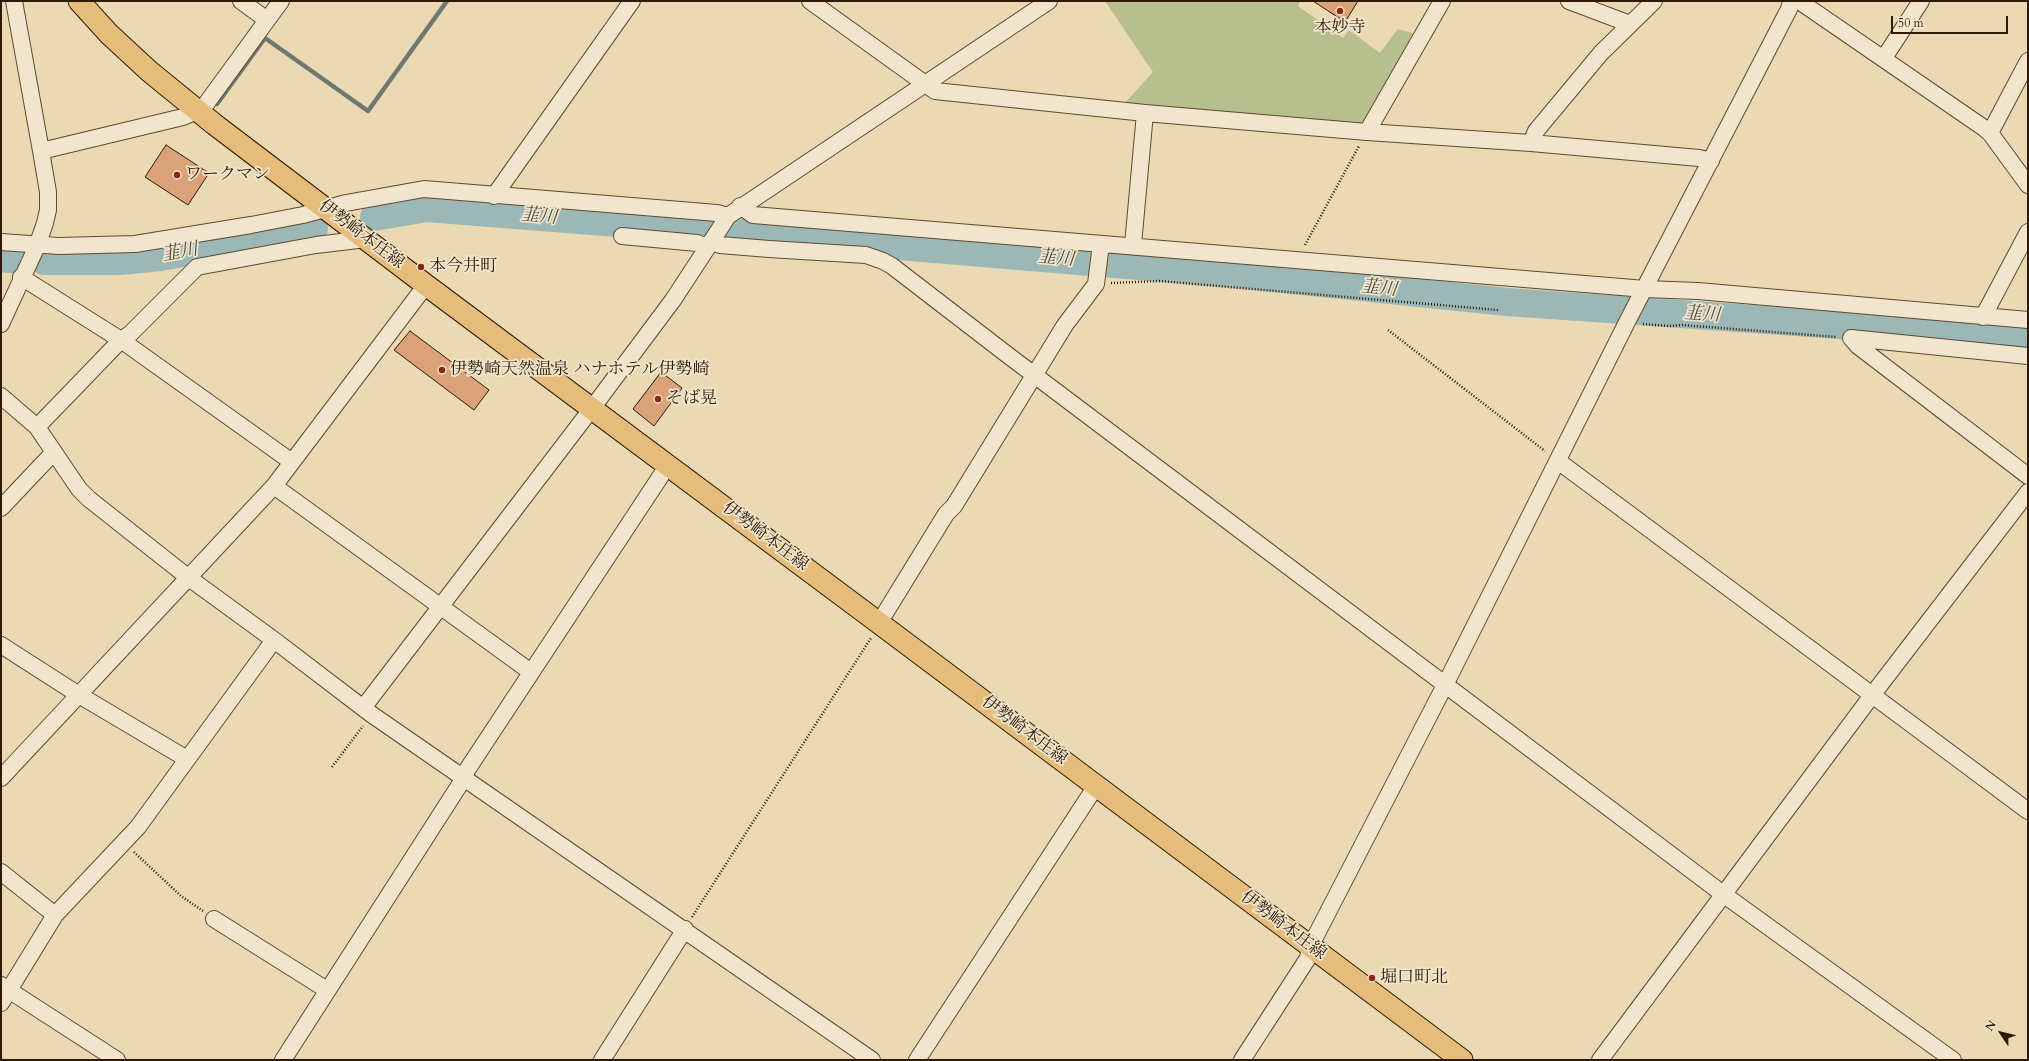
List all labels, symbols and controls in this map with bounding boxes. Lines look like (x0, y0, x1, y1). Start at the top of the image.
marker: 本妙寺 (1335, 6, 1345, 16)
scale bar (1893, 8, 2010, 34)
text: 50 m (1898, 15, 1924, 31)
place label: 本妙寺 (1315, 18, 1365, 38)
place label: ワークマン (185, 165, 270, 185)
marker: ワークマン (172, 170, 182, 180)
street label: 伊勢崎本庄線 (314, 196, 408, 274)
water label: 韮川 (520, 205, 558, 229)
water label: 韮川 (160, 239, 200, 267)
water label: 韮川 (1037, 247, 1075, 271)
place label: 本今井町 (429, 257, 497, 277)
marker: 本今井町 (416, 262, 426, 272)
water label: 韮川 (1360, 276, 1398, 302)
water label: 韮川 (1683, 303, 1721, 327)
place label: 伊勢崎天然温泉 ハナホテル伊勢崎 (450, 360, 710, 380)
marker: 伊勢崎天然温泉 ハナホテル伊勢崎 (437, 365, 447, 375)
place label: そば晃 (666, 389, 717, 409)
marker: そば晃 (653, 394, 663, 404)
street label: 伊勢崎本庄線 (718, 498, 812, 576)
street label: 伊勢崎本庄線 (977, 692, 1071, 770)
street label: 伊勢崎本庄線 (1236, 887, 1330, 965)
place label: 堀口町北 (1380, 968, 1448, 988)
marker: 堀口町北 (1367, 973, 1377, 983)
north arrow (1981, 1013, 2021, 1053)
text: N (1982, 1018, 2000, 1034)

